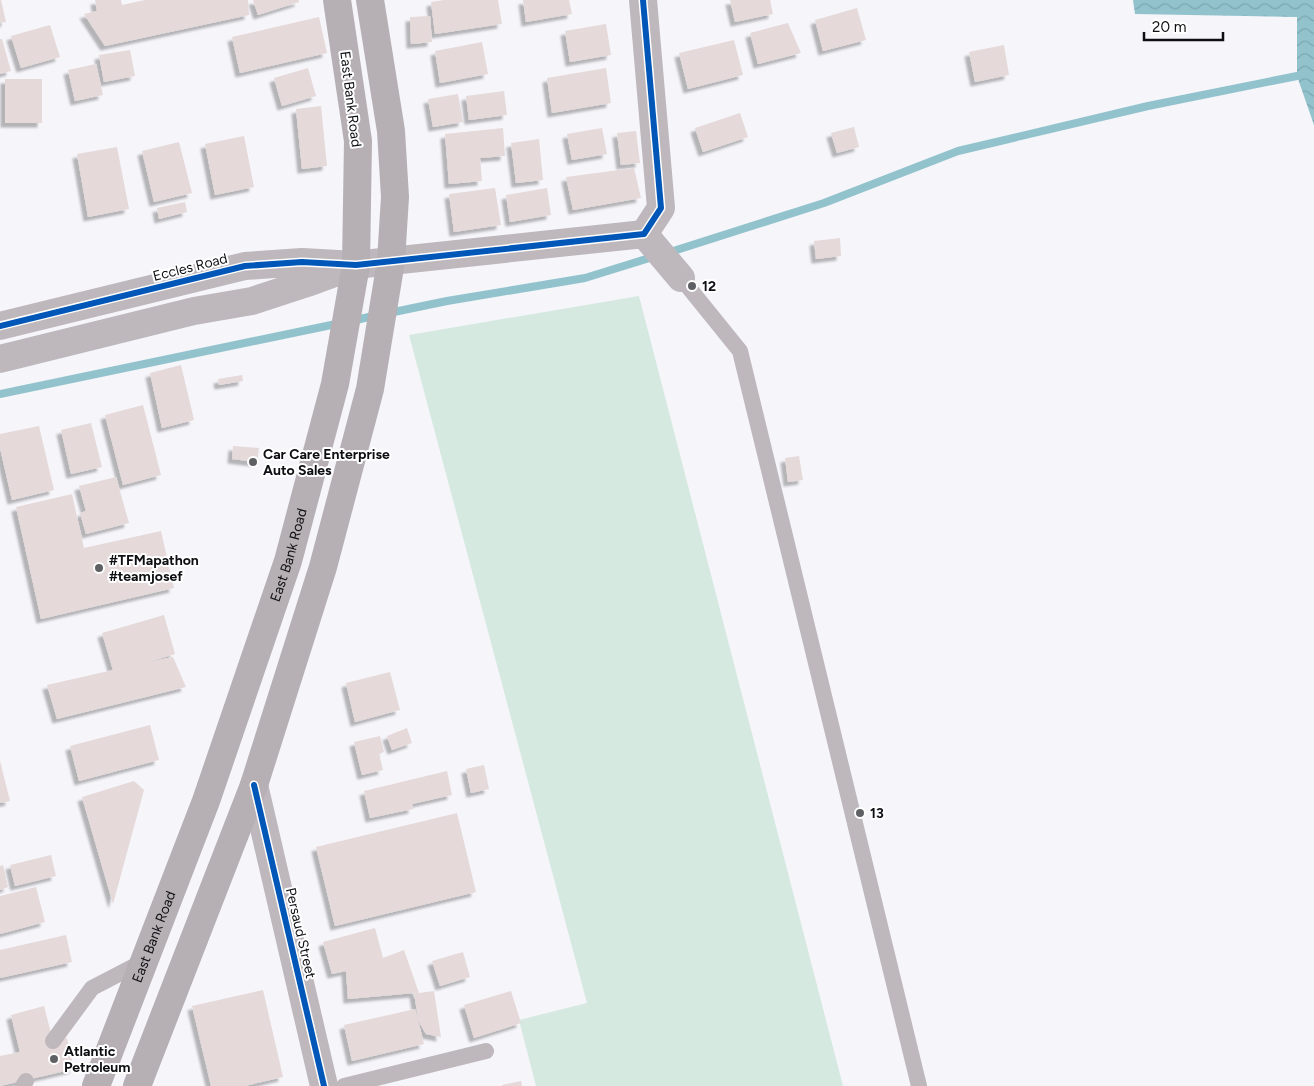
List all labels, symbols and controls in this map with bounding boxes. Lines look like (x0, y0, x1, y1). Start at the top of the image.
scale bar (1144, 10, 1223, 42)
text: 20 m (1152, 18, 1186, 36)
street label: East Bank Road (336, 50, 365, 148)
street label: Eccles Road (151, 250, 229, 285)
place label: 12 (702, 278, 716, 295)
marker: 12 (686, 280, 698, 292)
place label: Car Care Enterprise Auto Sales (263, 446, 390, 479)
marker: Car Care Enterprise Auto Sales (247, 456, 259, 468)
street label: East Bank Road (267, 506, 311, 604)
place label: #TFMapathon #teamjosef (109, 552, 199, 585)
marker: #TFMapathon #teamjosef (93, 562, 105, 574)
place label: 13 (870, 805, 884, 822)
marker: 13 (854, 807, 866, 819)
street label: Persaud Street (282, 886, 319, 980)
street label: East Bank Road (129, 889, 179, 985)
place label: Atlantic Petroleum (64, 1043, 131, 1076)
marker: Atlantic Petroleum (48, 1053, 60, 1065)

